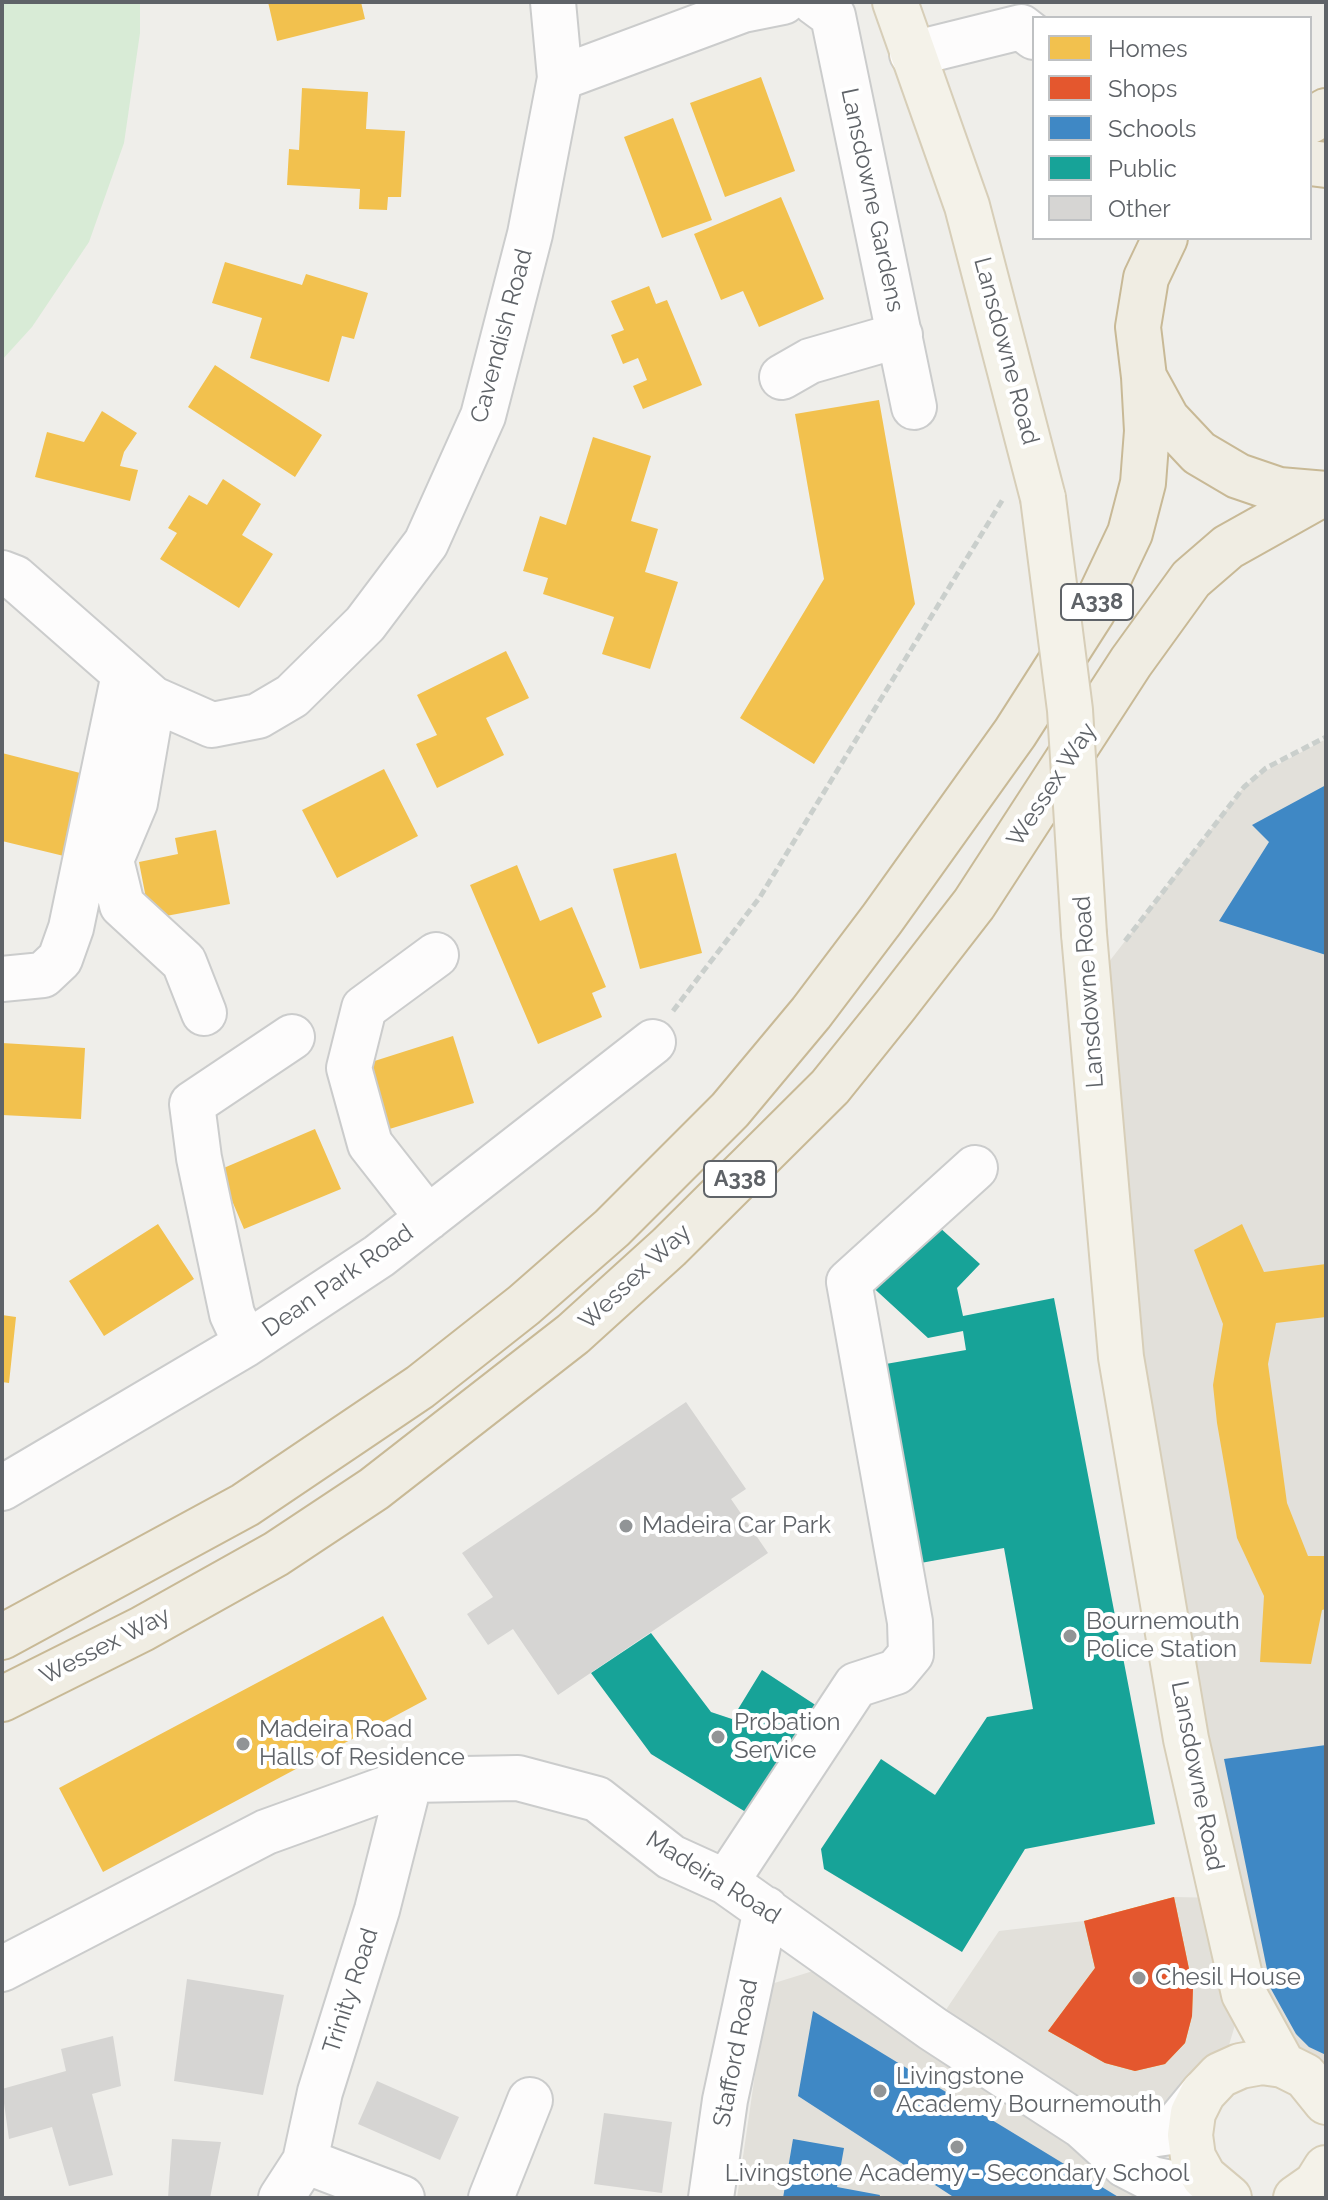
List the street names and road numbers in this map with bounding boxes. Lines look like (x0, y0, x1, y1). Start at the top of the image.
street label: Lansdowne Gardens (834, 85, 910, 315)
street label: Cavendish Road (465, 246, 539, 426)
street label: Lansdowne Road (967, 254, 1045, 448)
road number: A338 (1061, 584, 1133, 620)
street label: Wessex Way (1001, 718, 1103, 852)
street label: Lansdowne Road (1068, 895, 1110, 1089)
road number: A338 (704, 1161, 776, 1197)
street label: Dean Park Road (257, 1218, 419, 1344)
street label: Wessex Way (573, 1218, 697, 1336)
street label: Wessex Way (35, 1601, 175, 1691)
street label: Lansdowne Road (1164, 1679, 1230, 1873)
street label: Madeira Road (640, 1825, 786, 1931)
street label: Trinity Road (317, 1925, 385, 2057)
street label: Stafford Road (708, 1977, 764, 2129)

